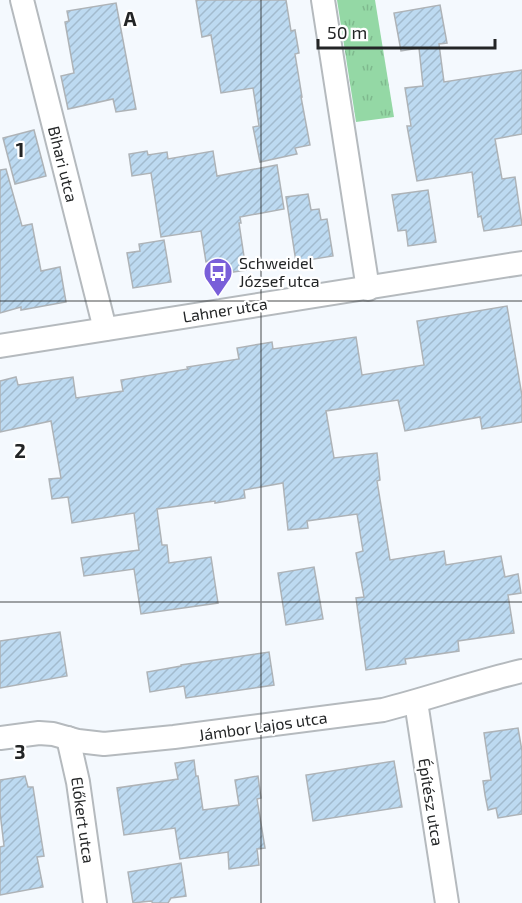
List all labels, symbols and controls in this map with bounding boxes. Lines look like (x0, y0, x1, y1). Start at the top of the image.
text: A (123, 6, 137, 30)
scale bar (318, 12, 495, 50)
text: 50 m (327, 21, 367, 43)
street label: Bihari utca (45, 124, 82, 204)
text: 1 (16, 137, 24, 161)
place label: Schweidel József utca (239, 253, 320, 290)
bus stop icon: Schweidel József utca (202, 256, 234, 298)
street label: Lahner utca (181, 293, 269, 326)
text: 2 (14, 438, 26, 462)
street label: Jámbor Lajos utca (197, 707, 329, 745)
text: 3 (14, 739, 26, 763)
street label: Építész utca (415, 757, 448, 847)
street label: Előkert utca (68, 775, 99, 864)

